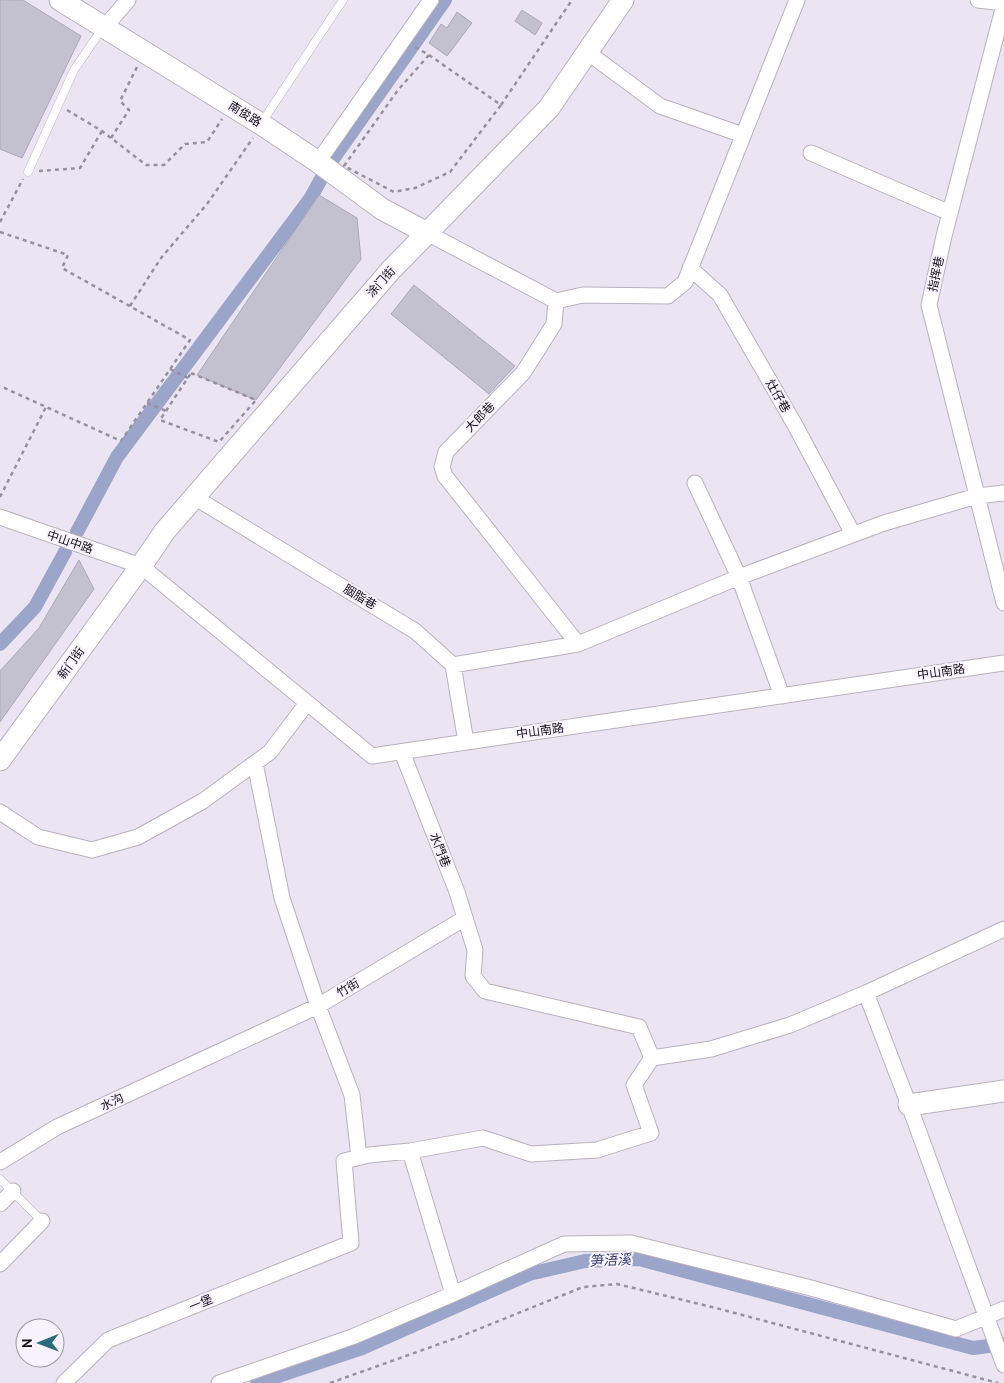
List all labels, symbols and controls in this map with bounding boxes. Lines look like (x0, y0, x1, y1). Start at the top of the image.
street label: 南俊路 (226, 98, 265, 129)
street label: 指挥巷 (924, 255, 947, 293)
street label: 涂门街 (363, 263, 398, 300)
street label: 灶仔巷 (763, 376, 794, 415)
street label: 大郎巷 (462, 398, 498, 435)
street label: 中山中路 (45, 527, 95, 556)
street label: 胭脂巷 (341, 581, 380, 612)
street label: 新门街 (54, 644, 87, 682)
street label: 中山南路 (916, 661, 966, 682)
street label: 中山南路 (515, 720, 565, 741)
street label: 水門巷 (427, 830, 454, 869)
street label: 竹街 (334, 975, 362, 1000)
street label: 水沟 (98, 1090, 126, 1113)
water label: 笋浯溪 (589, 1250, 633, 1270)
street label: 一堡 (187, 1291, 215, 1314)
north arrow (15, 1318, 65, 1368)
text: N (18, 1338, 36, 1348)

